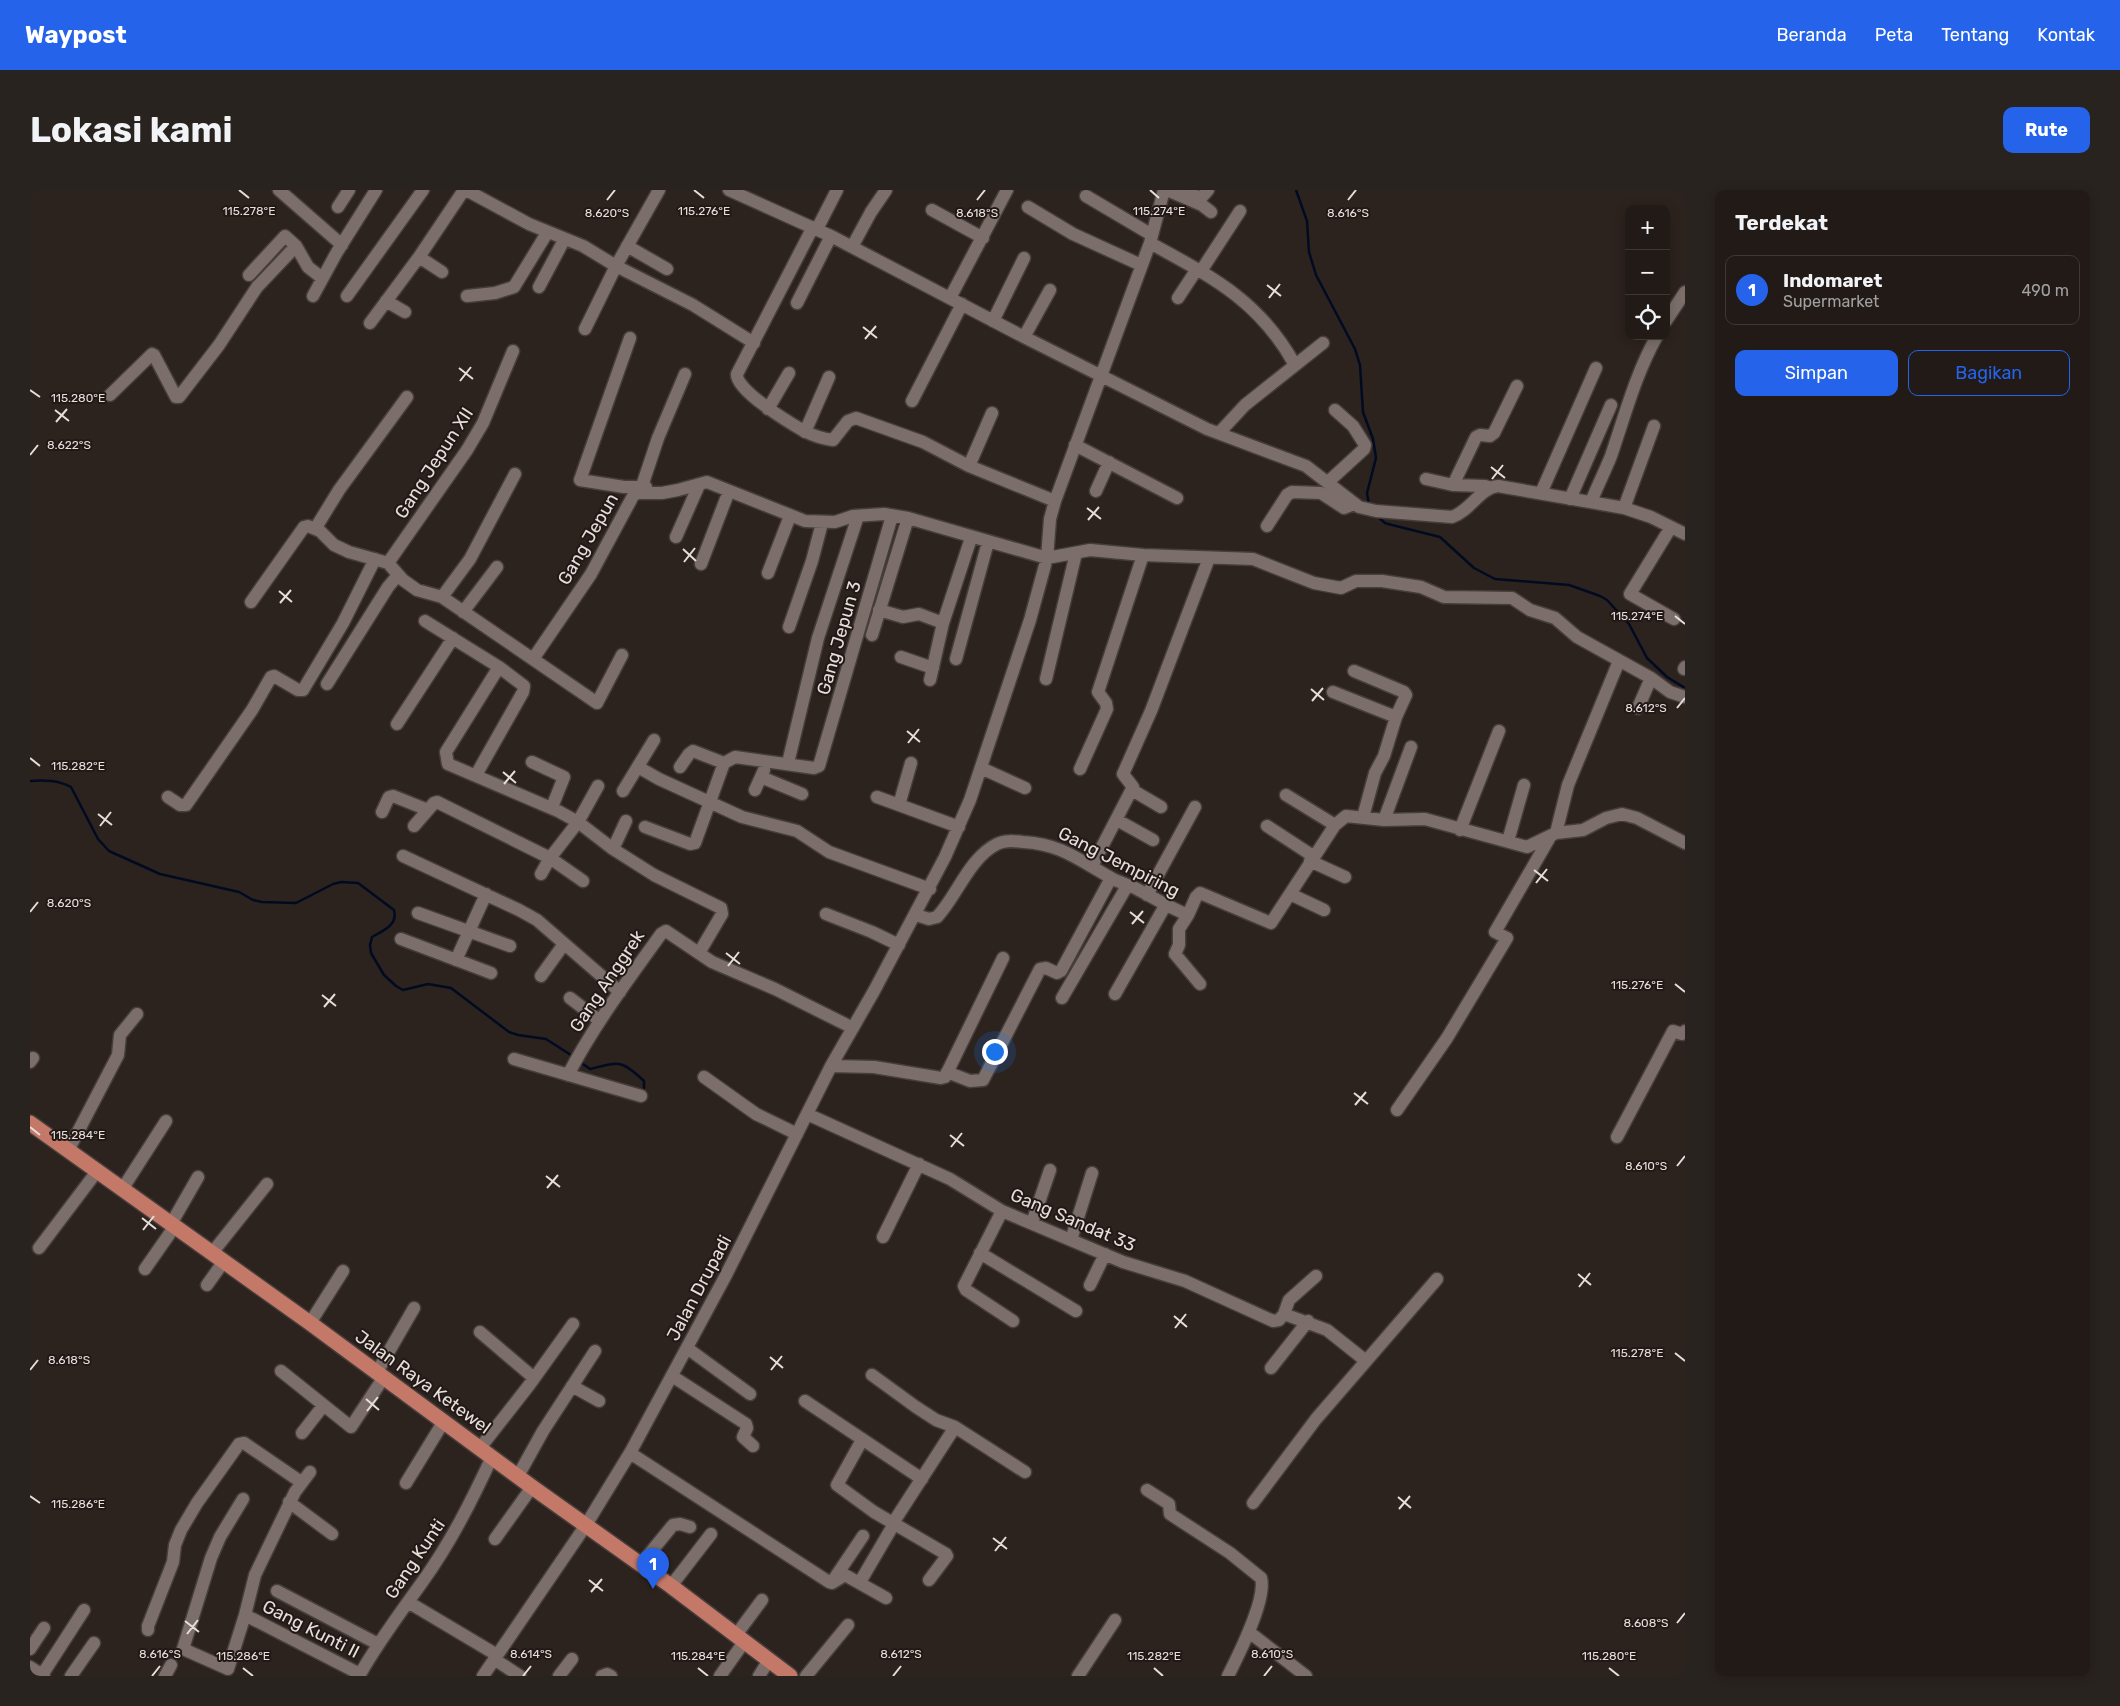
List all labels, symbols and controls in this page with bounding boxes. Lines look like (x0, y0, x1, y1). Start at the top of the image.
text: Waypost (25, 21, 127, 49)
text: Beranda (1776, 24, 1847, 46)
text: Peta (1875, 24, 1913, 46)
text: Tentang (1941, 24, 2009, 46)
text: Kontak (2037, 24, 2095, 46)
button: Rute (2003, 107, 2090, 153)
text: Lokasi kami (30, 109, 233, 151)
text: 115.278°E (222, 204, 276, 218)
text: 115.276°E (678, 204, 730, 218)
text: 115.274°E (1133, 204, 1185, 218)
map controls (1625, 205, 1670, 340)
button: + (1625, 205, 1670, 250)
text: 8.620°S (585, 206, 629, 220)
text: 8.618°S (956, 206, 998, 220)
text: 8.616°S (1327, 206, 1369, 220)
text: Terdekat (1735, 210, 1828, 235)
button: − (1625, 250, 1670, 295)
text: Indomaret (1783, 269, 1882, 292)
text: 1 (1748, 281, 1756, 300)
text: 490 m (2021, 281, 2069, 300)
text: Supermarket (1783, 292, 1879, 311)
button: locate (1625, 295, 1670, 340)
button: Simpan (1735, 350, 1898, 396)
button: Bagikan (1908, 350, 2070, 396)
text: 115.280°E (51, 391, 105, 405)
street label: Gang Jepun XII (390, 403, 478, 523)
text: 8.622°S (47, 438, 91, 452)
street label: Gang Jepun (553, 489, 623, 589)
street label: Gang Jepun 3 (812, 579, 866, 697)
text: 115.274°E (1611, 609, 1663, 623)
text: 8.612°S (1625, 701, 1667, 715)
text: 115.282°E (51, 759, 105, 773)
street label: Gang Jempiring (1054, 822, 1184, 902)
text: 8.620°S (47, 896, 91, 910)
street label: Gang Anggrek (565, 925, 650, 1036)
text: 115.276°E (1611, 978, 1663, 992)
your location (982, 1039, 1008, 1065)
text: 115.284°E (51, 1128, 105, 1142)
text: 8.610°S (1625, 1159, 1667, 1173)
street label: Gang Sandat 33 (1007, 1184, 1139, 1256)
street label: Jalan Drupadi (662, 1231, 736, 1345)
street label: Jalan Raya Ketewel (351, 1325, 495, 1439)
text: 115.278°E (1610, 1346, 1664, 1360)
text: 8.618°S (48, 1353, 90, 1367)
text: 115.286°E (51, 1497, 105, 1511)
street label: Gang Kunti (380, 1515, 450, 1603)
pin: 1 (637, 1548, 669, 1589)
street label: Gang Kunti II (259, 1595, 363, 1663)
text: 8.608°S (1623, 1616, 1669, 1630)
text: 8.616°S (139, 1647, 181, 1661)
text: 8.614°S (510, 1647, 552, 1661)
text: 8.612°S (880, 1647, 922, 1661)
text: 8.610°S (1251, 1647, 1293, 1661)
text: 115.286°E (216, 1649, 270, 1663)
text: 115.284°E (671, 1649, 725, 1663)
text: 115.282°E (1127, 1649, 1181, 1663)
text: 115.280°E (1582, 1649, 1636, 1663)

